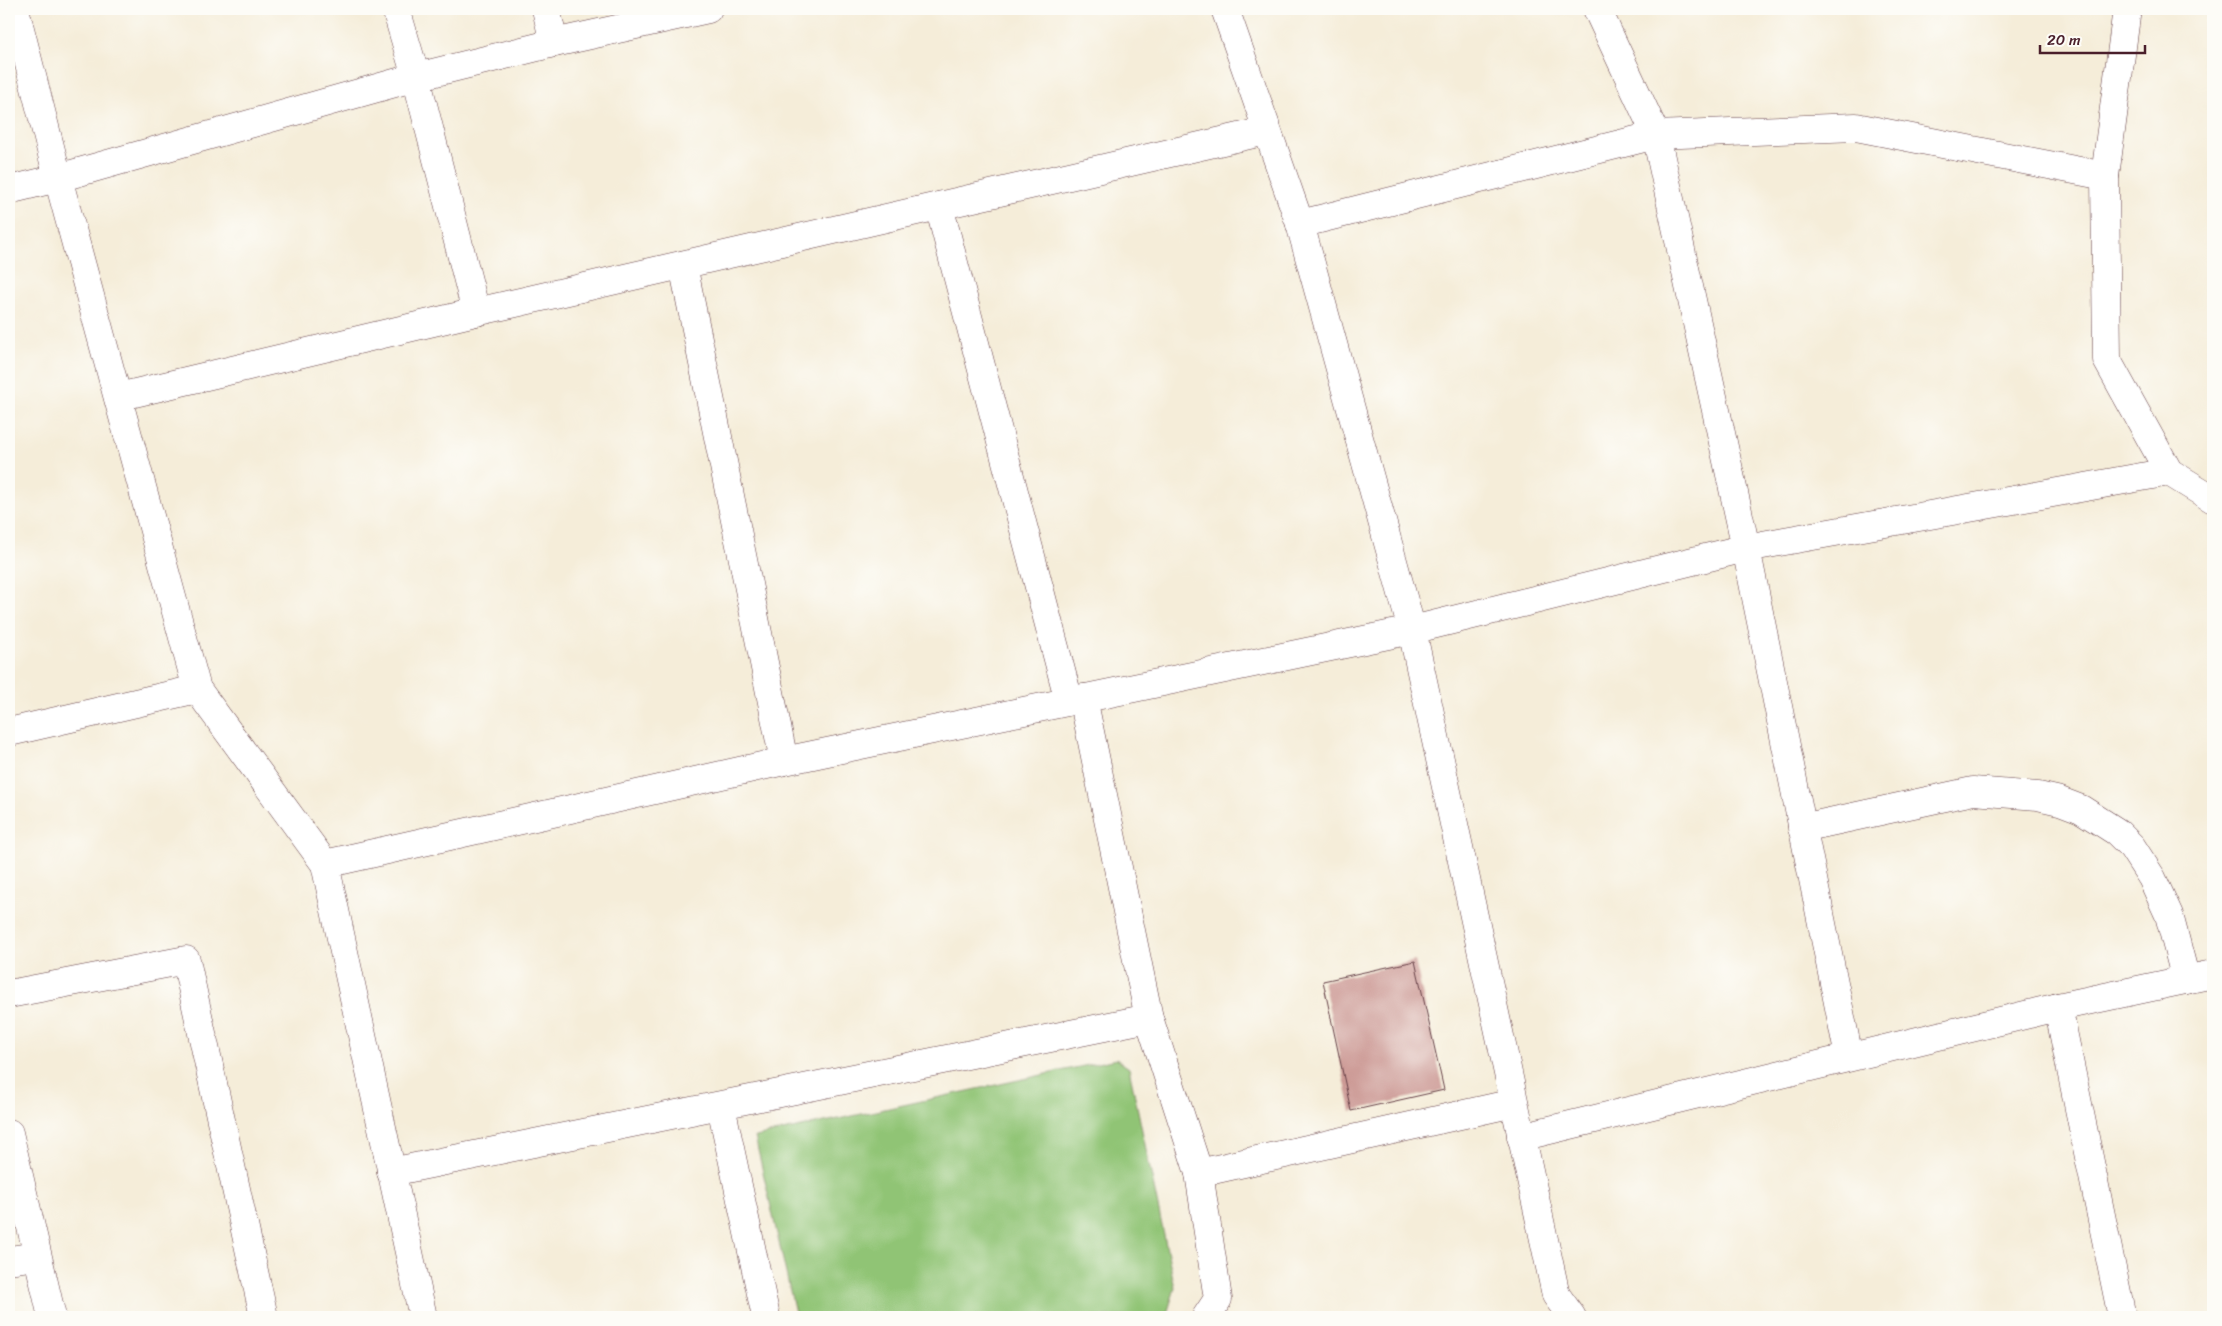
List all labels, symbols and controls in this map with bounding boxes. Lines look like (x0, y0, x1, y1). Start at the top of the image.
scale bar (2040, 22, 2144, 54)
text: 20 m (2047, 27, 2081, 53)

